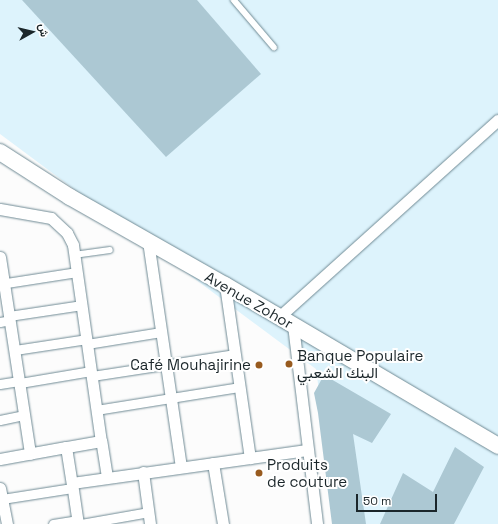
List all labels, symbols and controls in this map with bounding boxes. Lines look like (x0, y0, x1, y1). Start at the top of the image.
north arrow (12, 12, 52, 52)
text: ش (36, 23, 52, 38)
street label: Avenue Zohor (202, 268, 296, 332)
place label: Banque Populaire البنك الشعبي (297, 346, 423, 381)
place label: Café Mouhajirine (130, 356, 251, 374)
marker: Banque Populaire البنك الشعبي (284, 359, 294, 369)
marker: Café Mouhajirine (254, 360, 264, 370)
place label: Produits de couture (267, 455, 347, 490)
marker: Produits de couture (254, 468, 264, 478)
scale bar (358, 486, 439, 512)
text: 50 m (363, 493, 391, 509)

